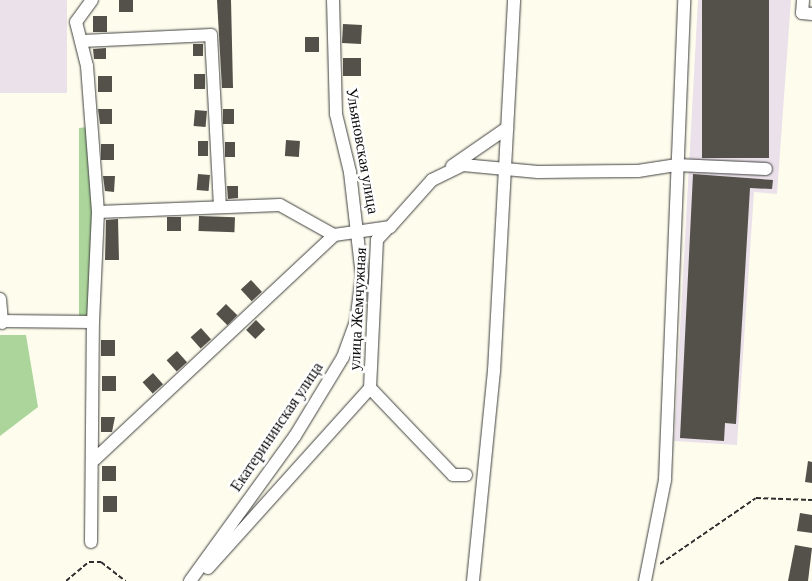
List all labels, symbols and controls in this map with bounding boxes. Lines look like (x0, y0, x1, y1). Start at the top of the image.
street label: Ульяновская улица (341, 86, 383, 216)
street label: улица Жемчужная (345, 247, 371, 371)
street label: Екатерининская улица (227, 359, 327, 495)

